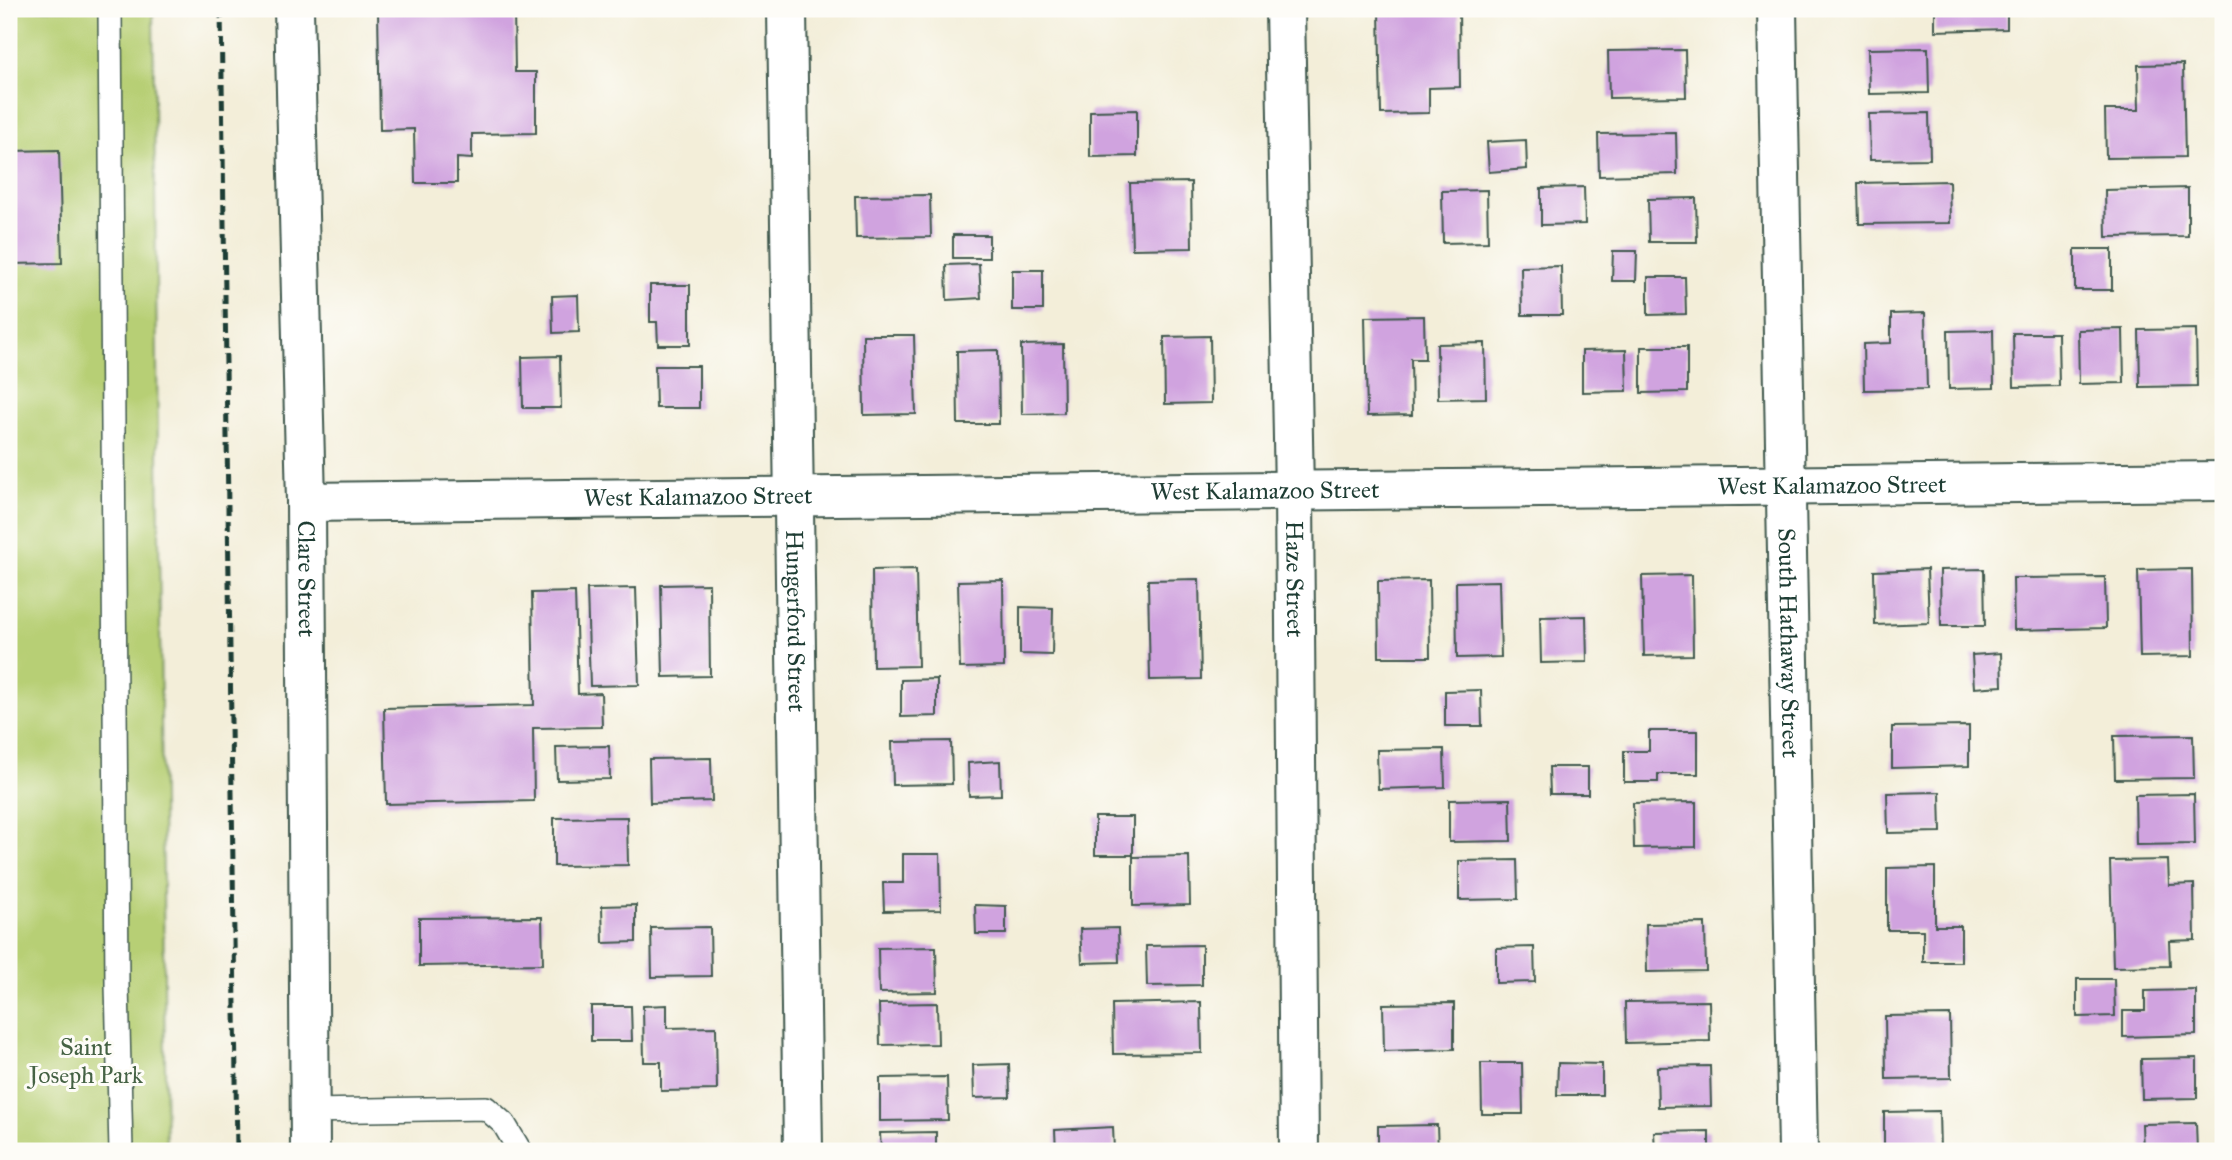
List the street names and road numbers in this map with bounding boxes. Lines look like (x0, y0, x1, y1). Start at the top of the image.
street label: West Kalamazoo Street (1717, 469, 1947, 502)
street label: West Kalamazoo Street (1150, 475, 1380, 507)
street label: West Kalamazoo Street (583, 480, 813, 513)
street label: Clare Street (291, 520, 322, 638)
street label: Haze Street (1279, 520, 1310, 638)
street label: South Hathaway Street (1772, 528, 1806, 759)
street label: Hungerford Street (779, 530, 812, 713)

